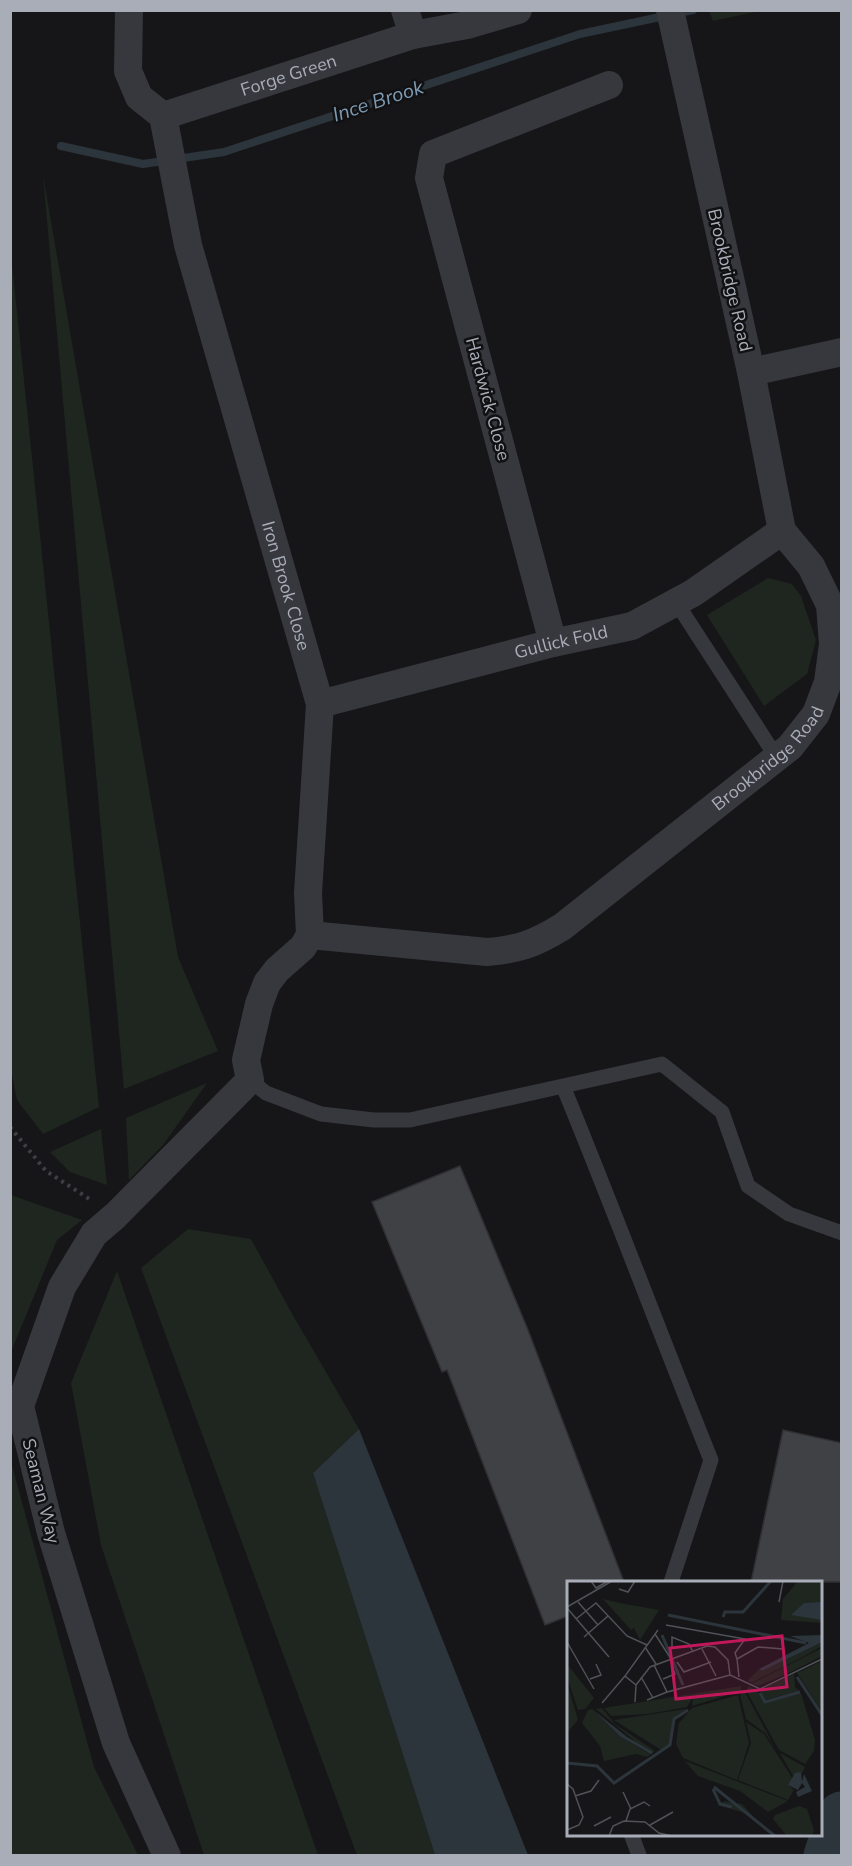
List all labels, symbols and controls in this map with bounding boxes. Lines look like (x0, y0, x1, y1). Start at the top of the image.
street label: Forge Green (238, 49, 340, 102)
water label: Ince Brook (329, 73, 428, 128)
street label: Brookbridge Road (702, 206, 758, 354)
street label: Hardwick Close (460, 335, 516, 463)
street label: Iron Brook Close (256, 518, 316, 653)
street label: Gullick Fold (512, 620, 610, 665)
street label: Brookbridge Road (707, 703, 830, 816)
street label: Seaman Way (16, 1436, 66, 1547)
inset map (567, 1581, 822, 1836)

